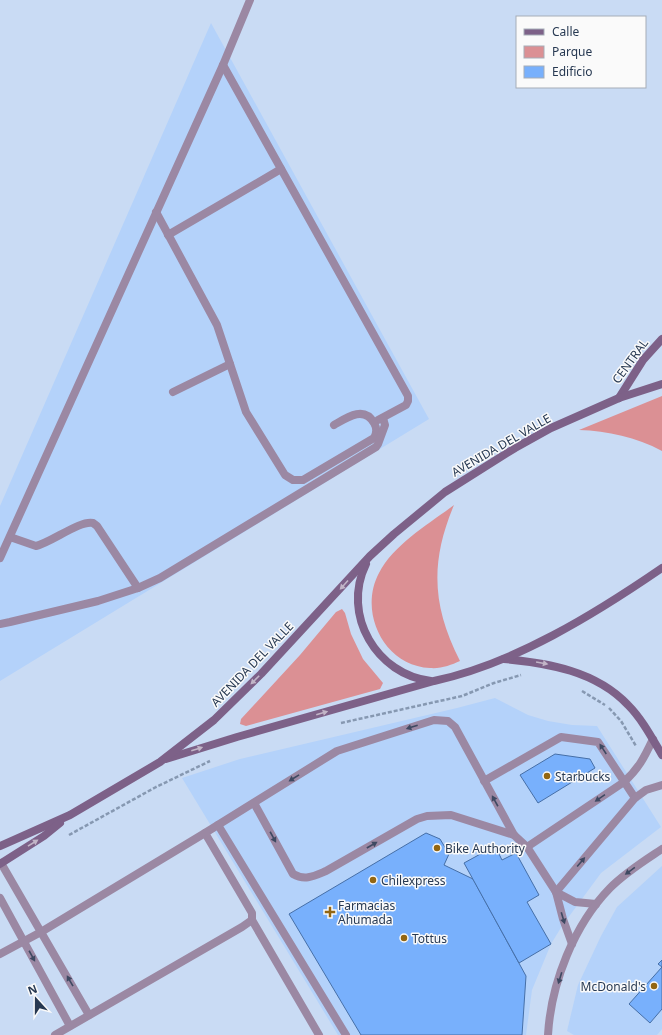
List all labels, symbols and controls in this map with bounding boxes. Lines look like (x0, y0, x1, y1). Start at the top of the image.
legend (516, 16, 646, 88)
text: Calle (552, 23, 580, 40)
text: Parque (552, 43, 593, 60)
text: Edificio (552, 63, 593, 80)
street label: CENTRAL (608, 335, 652, 387)
street label: AVENIDA DEL VALLE (448, 410, 554, 480)
one-way arrow (339, 580, 348, 591)
street label: AVENIDA DEL VALLE (207, 618, 297, 710)
one-way arrow (536, 660, 548, 666)
one-way arrow (250, 675, 260, 685)
one-way arrow (316, 710, 328, 716)
one-way arrow (406, 724, 418, 730)
one-way arrow (599, 743, 606, 755)
one-way arrow (191, 746, 203, 752)
place label: Starbucks (555, 768, 611, 785)
marker: Starbucks (542, 771, 552, 781)
one-way arrow (289, 774, 299, 782)
one-way arrow (595, 794, 605, 802)
one-way arrow (492, 795, 499, 807)
one-way arrow (269, 831, 276, 843)
one-way arrow (28, 839, 38, 847)
place label: Bike Authority (445, 840, 526, 857)
one-way arrow (366, 841, 378, 848)
marker: Bike Authority (432, 843, 442, 853)
one-way arrow (576, 857, 585, 868)
one-way arrow (624, 867, 635, 875)
place label: Chilexpress (381, 872, 446, 889)
marker: Chilexpress (368, 875, 378, 885)
place label: Farmacias Ahumada (338, 897, 395, 928)
marker: Farmacias Ahumada (325, 907, 335, 917)
one-way arrow (560, 913, 566, 925)
place label: Tottus (412, 930, 447, 947)
marker: Tottus (399, 933, 409, 943)
one-way arrow (29, 951, 36, 962)
one-way arrow (556, 972, 562, 984)
one-way arrow (66, 975, 73, 987)
place label: McDonald's (581, 978, 646, 995)
north arrow (16, 979, 56, 1019)
text: N (25, 981, 39, 998)
marker: McDonald's (649, 981, 659, 991)

